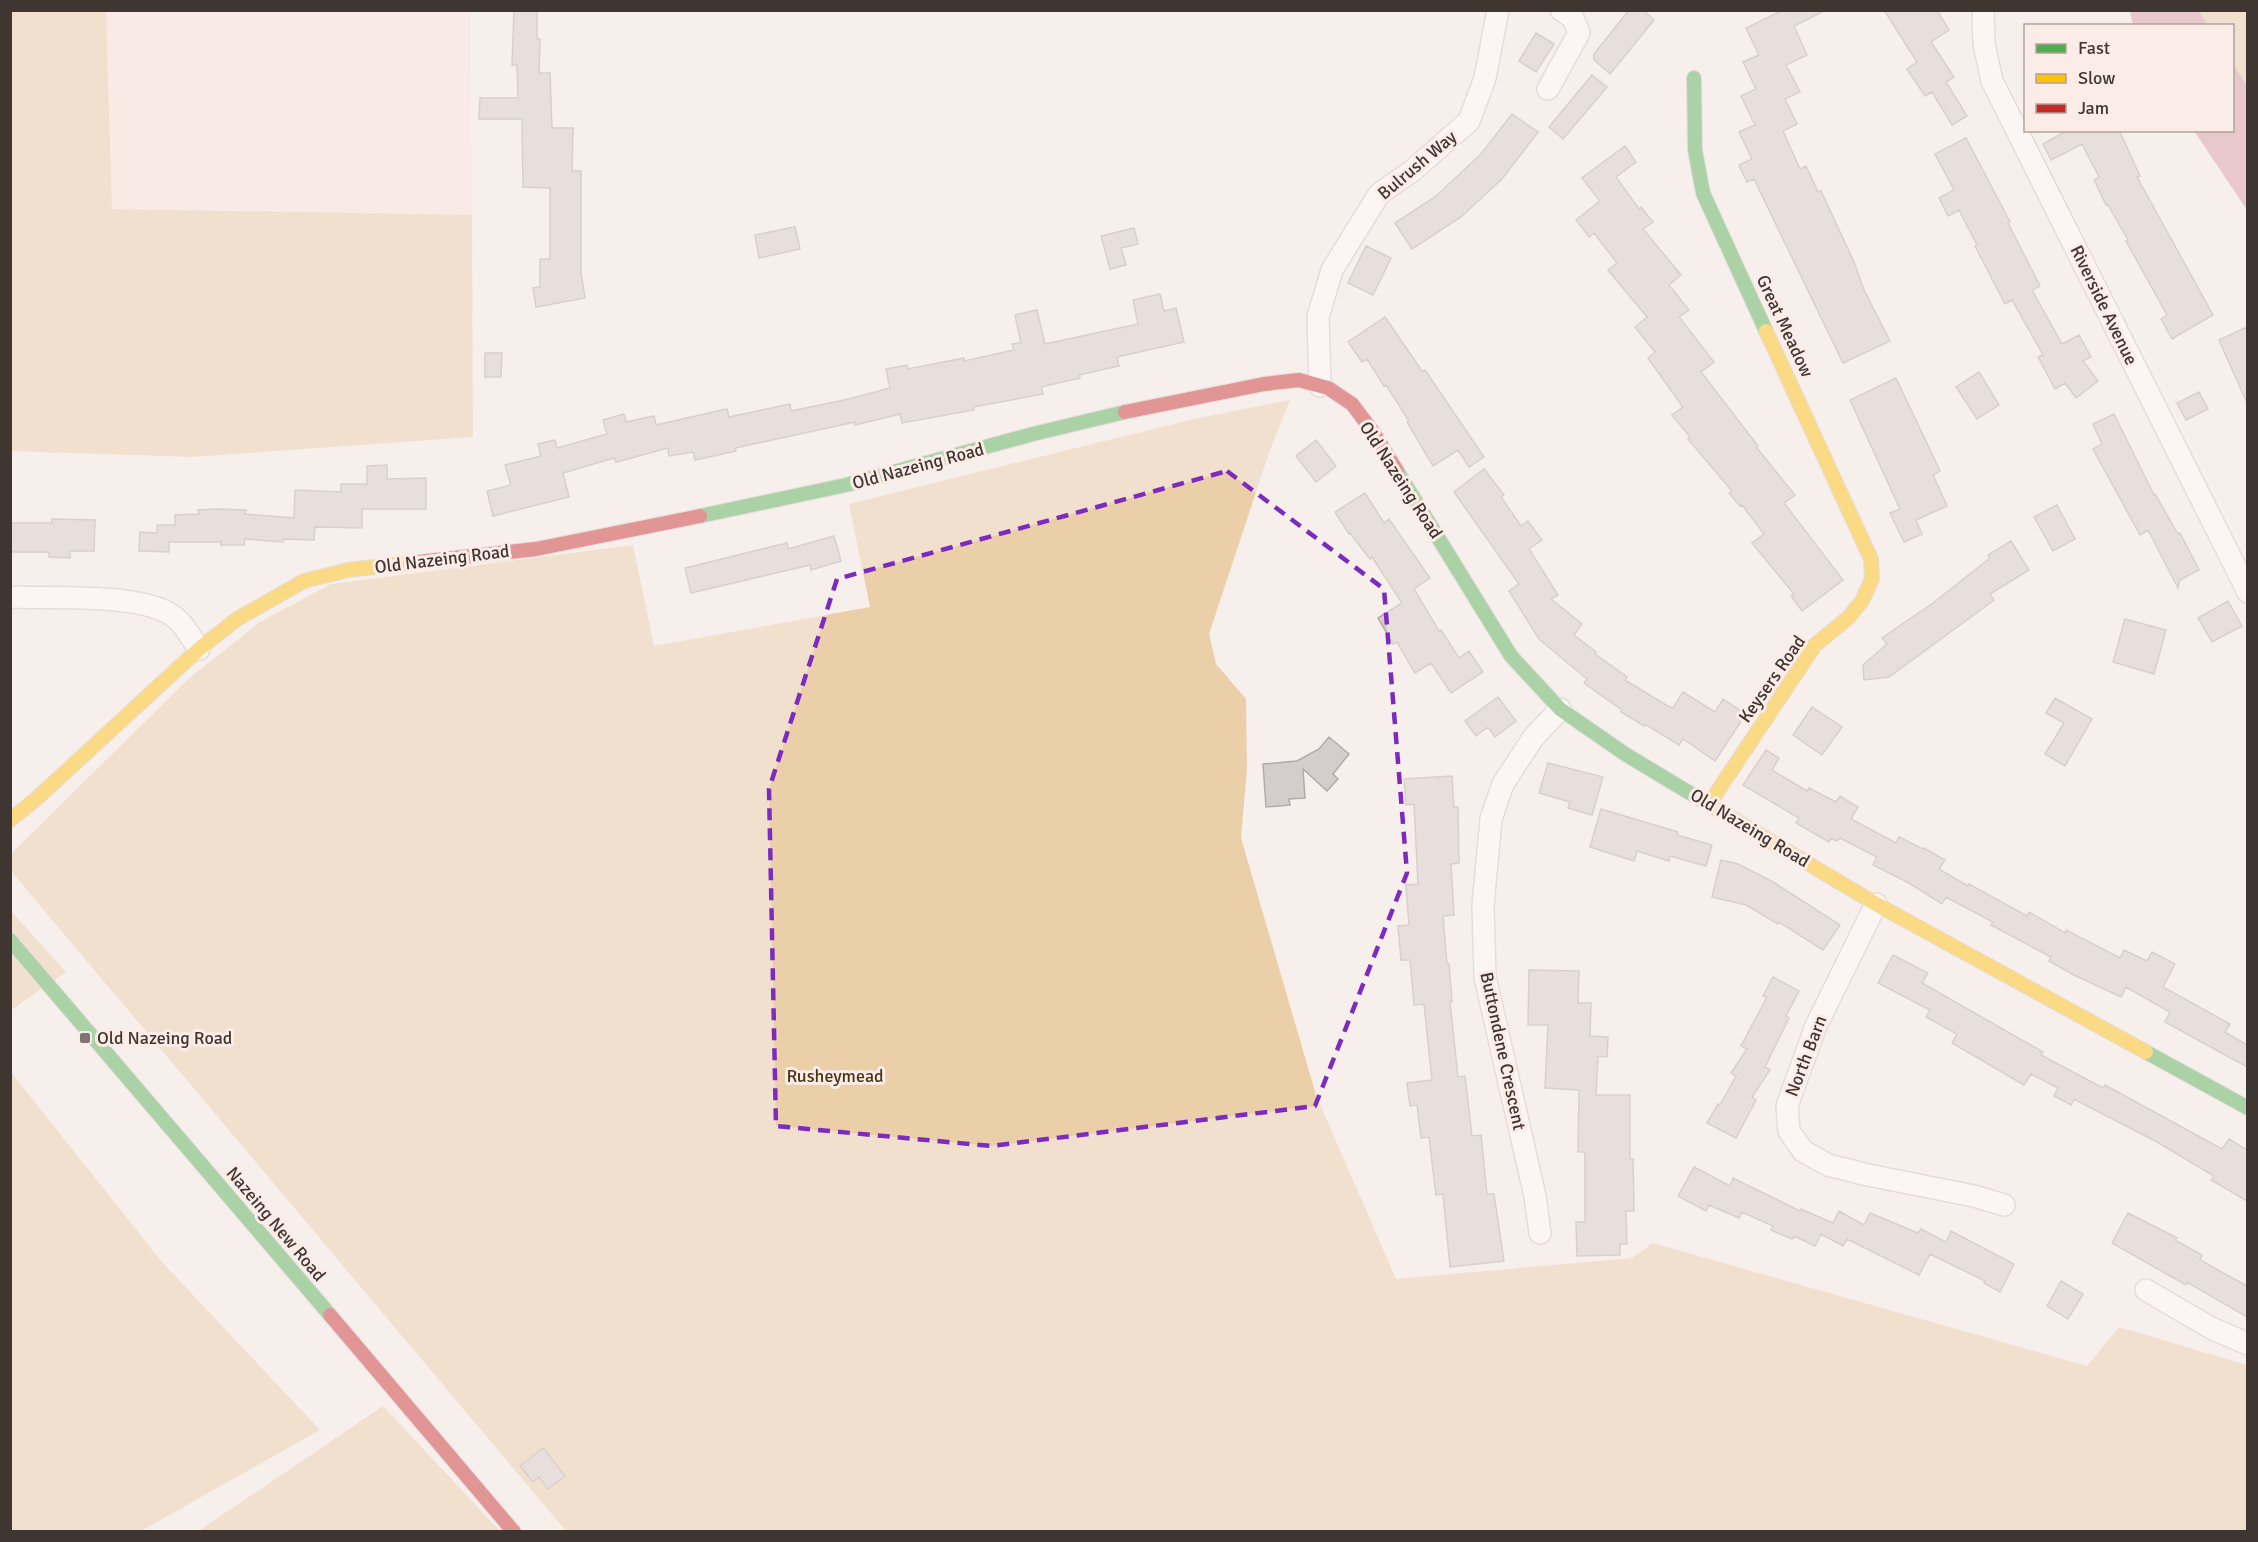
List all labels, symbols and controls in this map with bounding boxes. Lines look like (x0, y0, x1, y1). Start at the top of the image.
legend (2024, 24, 2234, 132)
text: Fast (2078, 37, 2110, 59)
text: Slow (2078, 67, 2115, 89)
text: Jam (2078, 97, 2109, 119)
street label: Bulrush Way (1373, 125, 1461, 204)
street label: Riverside Avenue (2065, 241, 2143, 369)
street label: Great Meadow (1752, 271, 1818, 381)
street label: Old Nazeing Road (1355, 417, 1447, 543)
street label: Old Nazeing Road (850, 438, 986, 494)
street label: Old Nazeing Road (373, 540, 511, 578)
street label: Keysers Road (1734, 631, 1810, 727)
street label: Old Nazeing Road (1686, 784, 1814, 872)
street label: Buttondene Crescent (1475, 970, 1531, 1132)
street label: North Barn (1780, 1012, 1832, 1100)
place label: Old Nazeing Road (97, 1027, 232, 1049)
marker: Old Nazeing Road (78, 1031, 92, 1045)
park label: Rusheymead (786, 1065, 884, 1087)
street label: Nazeing New Road (222, 1162, 330, 1286)

